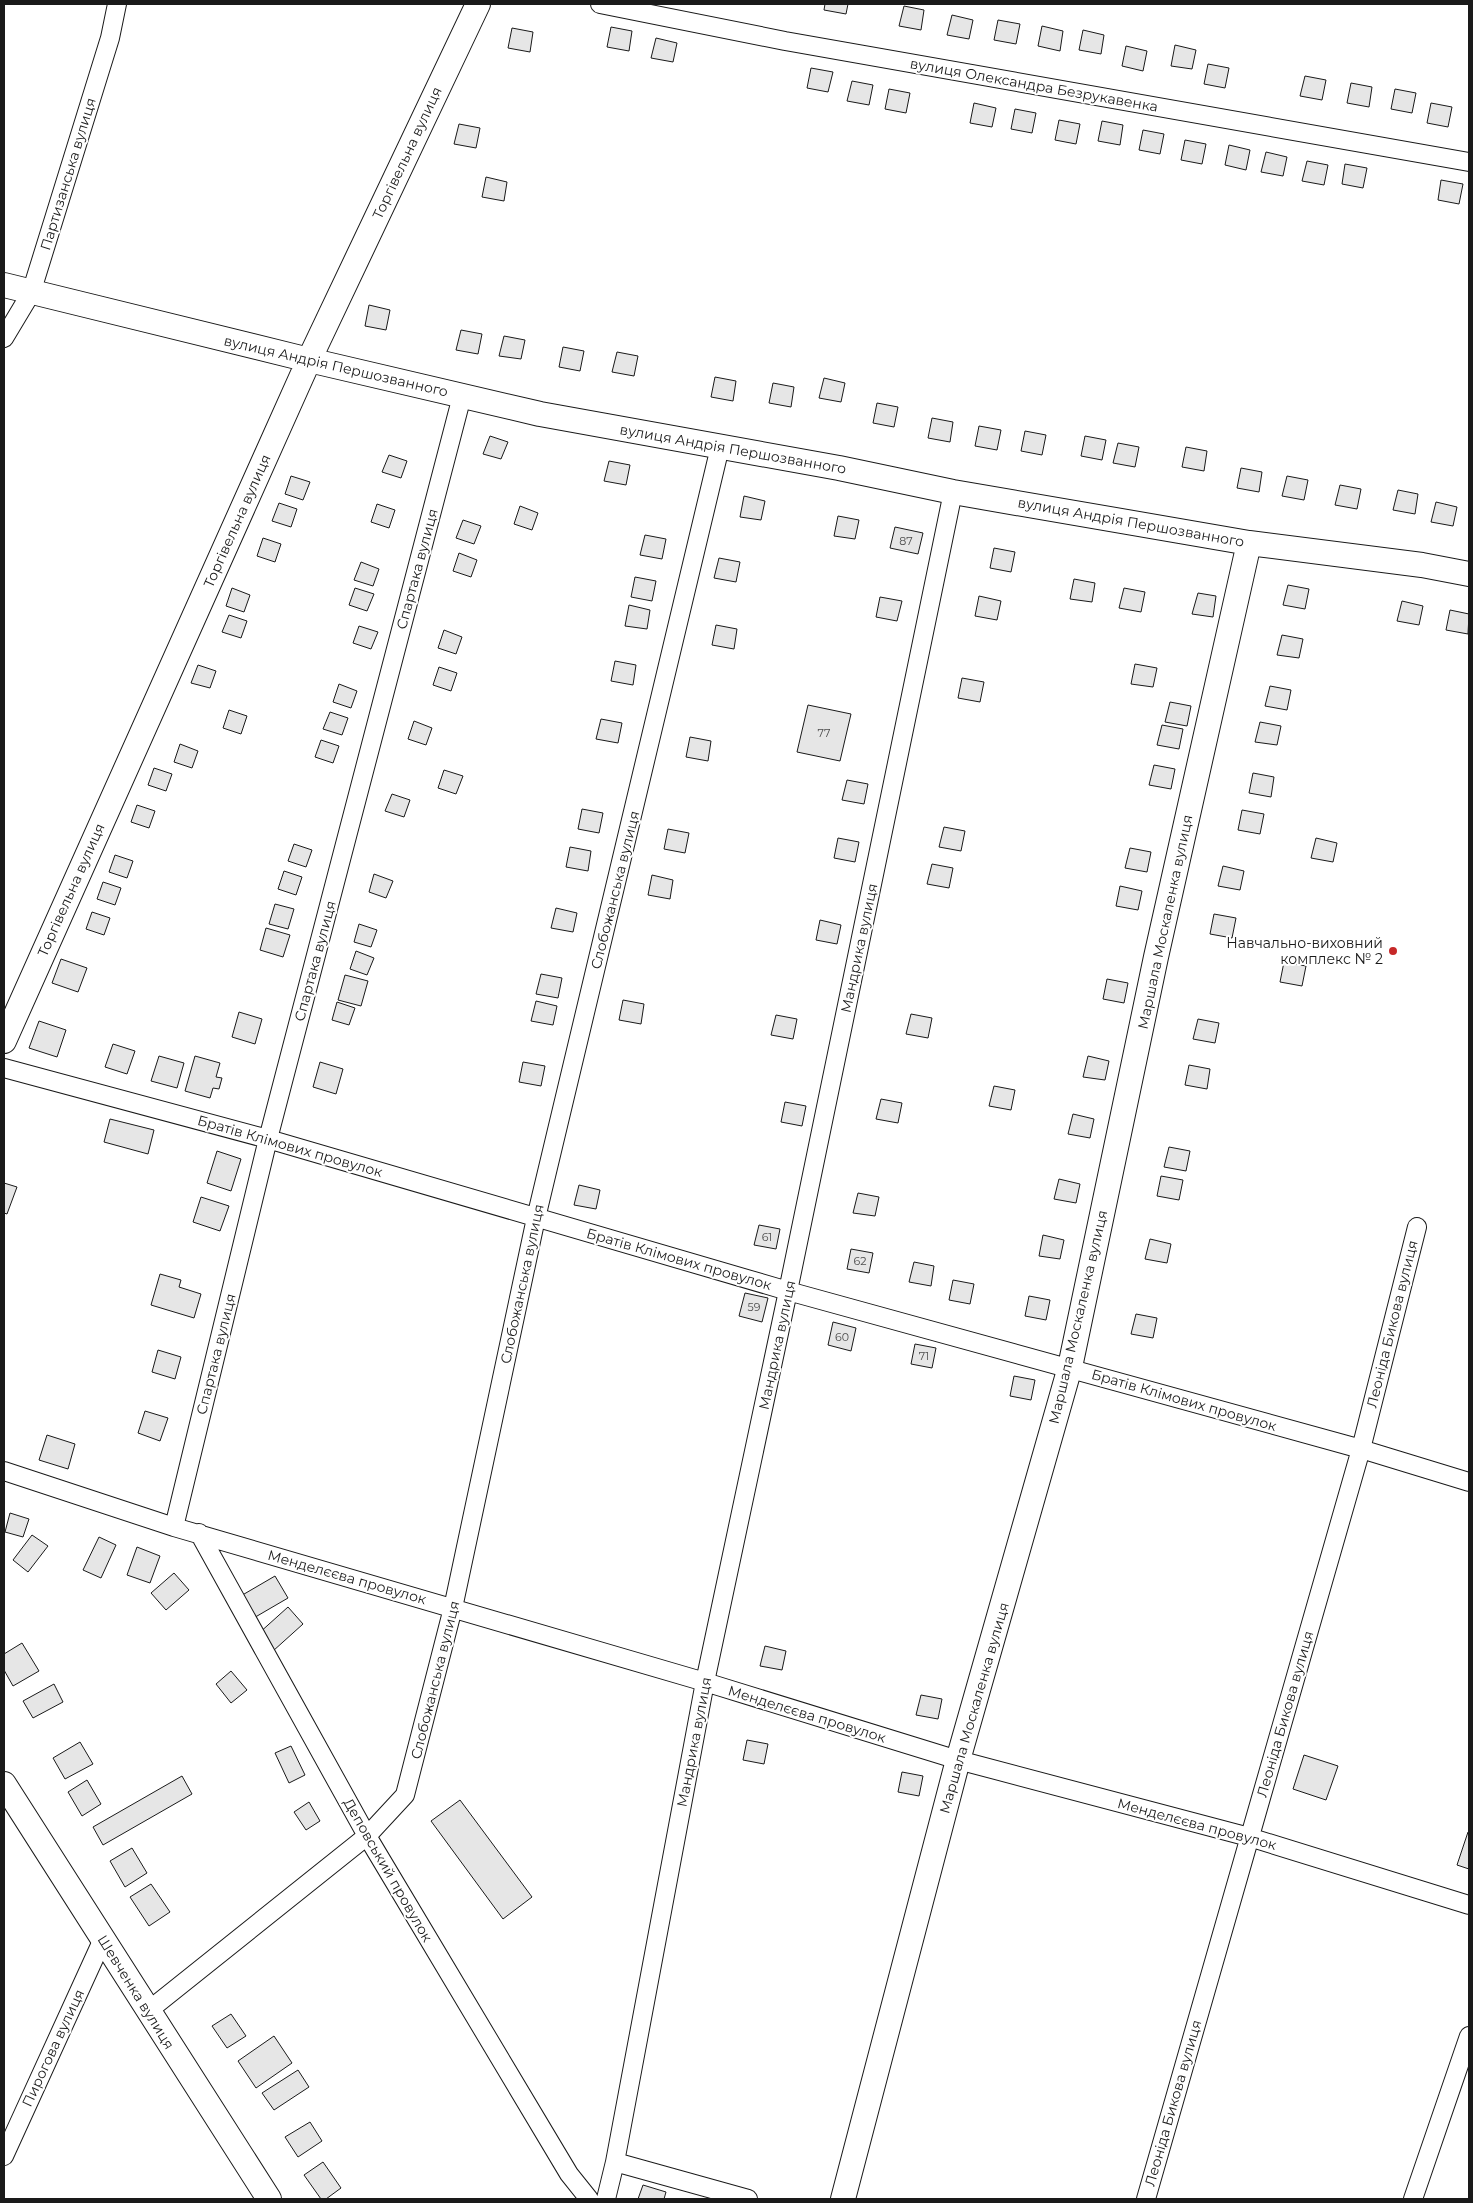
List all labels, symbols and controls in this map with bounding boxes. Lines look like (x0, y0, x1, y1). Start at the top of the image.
street label: вулиця Олександра Безрукавенка (908, 54, 1160, 116)
street label: Торгівельна вулиця (368, 84, 446, 222)
street label: Партизанська вулиця (36, 96, 100, 252)
street label: вулиця Андрія Першозванного (222, 331, 450, 401)
street label: вулиця Андрія Першозванного (618, 420, 848, 478)
street label: Торгівельна вулиця (199, 452, 275, 590)
street label: вулиця Андрія Першозванного (1016, 493, 1246, 551)
street label: Спартака вулиця (392, 507, 442, 631)
house number: 87 (899, 534, 913, 548)
house number: 77 (818, 726, 830, 740)
street label: Слобожанська вулиця (587, 809, 643, 971)
street label: Маршала Москаленка вулиця (1133, 813, 1197, 1031)
street label: Торгівельна вулиця (33, 821, 109, 959)
street label: Мандрика вулиця (836, 882, 882, 1014)
street label: Спартака вулиця (290, 899, 340, 1023)
place label: Навчально-виховний комплекс № 2 (1226, 934, 1383, 968)
marker: Навчально-виховний комплекс № 2 (1387, 945, 1399, 957)
street label: Братів Клімових провулок (195, 1111, 385, 1181)
street label: Слобожанська вулиця (496, 1203, 548, 1365)
street label: Маршала Москаленка вулиця (1045, 1208, 1111, 1426)
street label: Братів Клімових провулок (584, 1224, 774, 1294)
house number: 61 (762, 1230, 772, 1244)
street label: Леоніда Бикова вулиця (1362, 1238, 1422, 1410)
house number: 62 (854, 1254, 866, 1268)
street label: Мандрика вулиця (754, 1279, 800, 1411)
street label: Спартака вулиця (192, 1292, 240, 1416)
house number: 59 (748, 1300, 761, 1314)
house number: 60 (835, 1330, 849, 1344)
house number: 71 (919, 1349, 929, 1363)
street label: Братів Клімових провулок (1089, 1365, 1279, 1435)
street label: Менделєєва провулок (266, 1546, 428, 1608)
street label: Слобожанська вулиця (407, 1599, 463, 1761)
street label: Маршала Москаленка вулиця (935, 1600, 1013, 1816)
street label: Леоніда Бикова вулиця (1253, 1629, 1317, 1799)
street label: Мандрика вулиця (673, 1676, 715, 1808)
street label: Менделєєва провулок (726, 1681, 888, 1747)
street label: Менделєєва провулок (1115, 1794, 1279, 1854)
street label: Деповський провулок (339, 1795, 437, 1945)
street label: Шевченка вулиця (94, 1932, 178, 2052)
street label: Пирогова вулиця (18, 1986, 88, 2110)
street label: Леоніда Бикова вулиця (1141, 2018, 1205, 2188)

